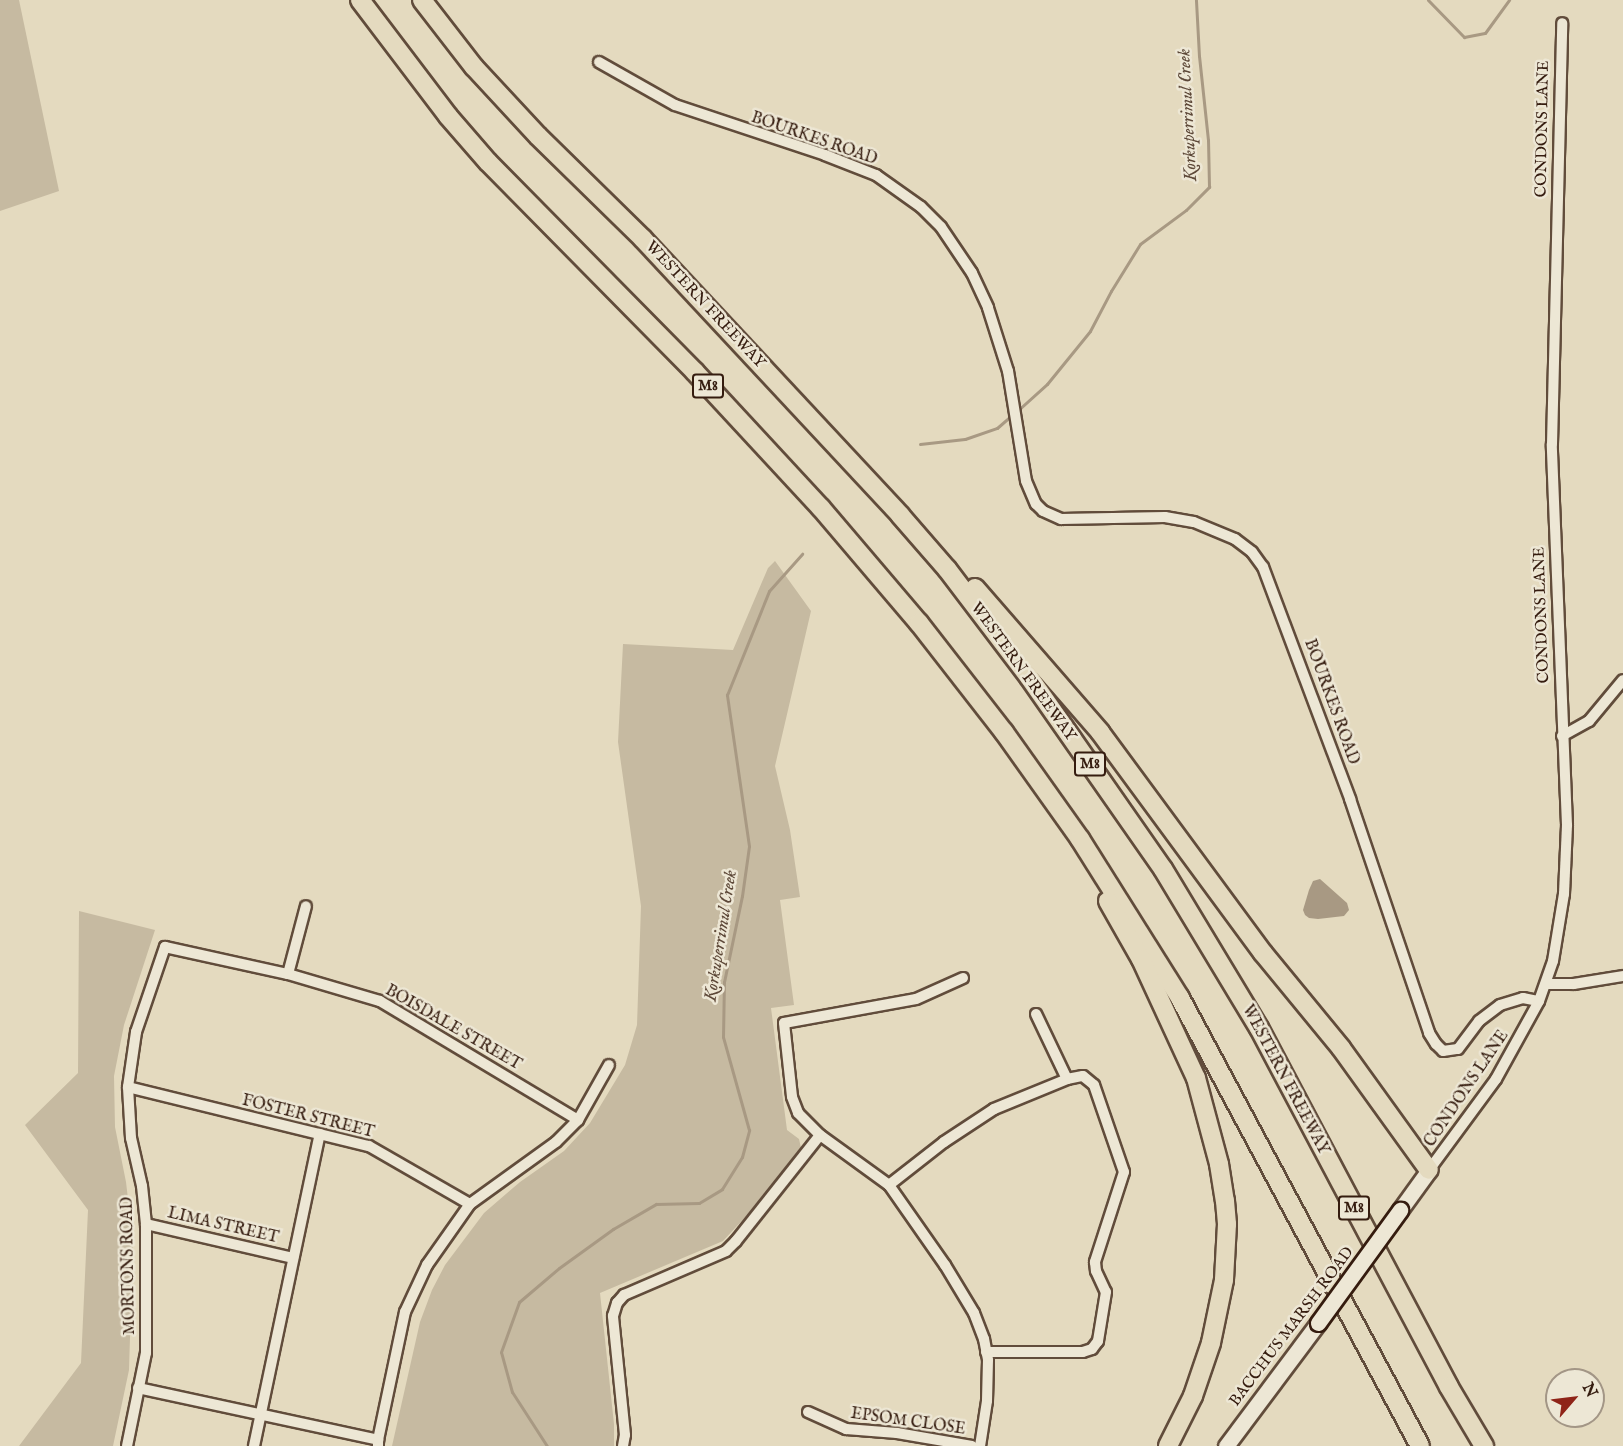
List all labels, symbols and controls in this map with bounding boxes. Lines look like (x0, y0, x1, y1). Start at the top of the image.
water label: Korkuperrimul Creek (1175, 48, 1203, 182)
street label: CONDONS LANE (1532, 60, 1554, 198)
street label: BOURKES ROAD (748, 108, 880, 170)
street label: WESTERN FREEWAY (641, 237, 769, 373)
road number: M8 (692, 374, 724, 398)
street label: CONDONS LANE (1530, 546, 1554, 684)
street label: WESTERN FREEWAY (966, 599, 1080, 745)
street label: BOURKES ROAD (1299, 637, 1363, 767)
road number: M8 (1074, 752, 1106, 776)
water label: Korkuperrimul Creek (701, 869, 743, 1003)
street label: BOISDALE STREET (382, 981, 524, 1075)
street label: WESTERN FREEWAY (1237, 1002, 1333, 1158)
street label: CONDONS LANE (1421, 1027, 1513, 1151)
street label: FOSTER STREET (240, 1091, 376, 1143)
road number: M8 (1338, 1196, 1370, 1220)
street label: MORTONS ROAD (118, 1197, 140, 1335)
street label: LIMA STREET (166, 1204, 280, 1248)
street label: BACCHUS MARSH ROAD (1226, 1243, 1358, 1411)
north arrow (1545, 1368, 1605, 1428)
text: N (1577, 1380, 1601, 1401)
street label: EPSOM CLOSE (849, 1404, 967, 1440)

